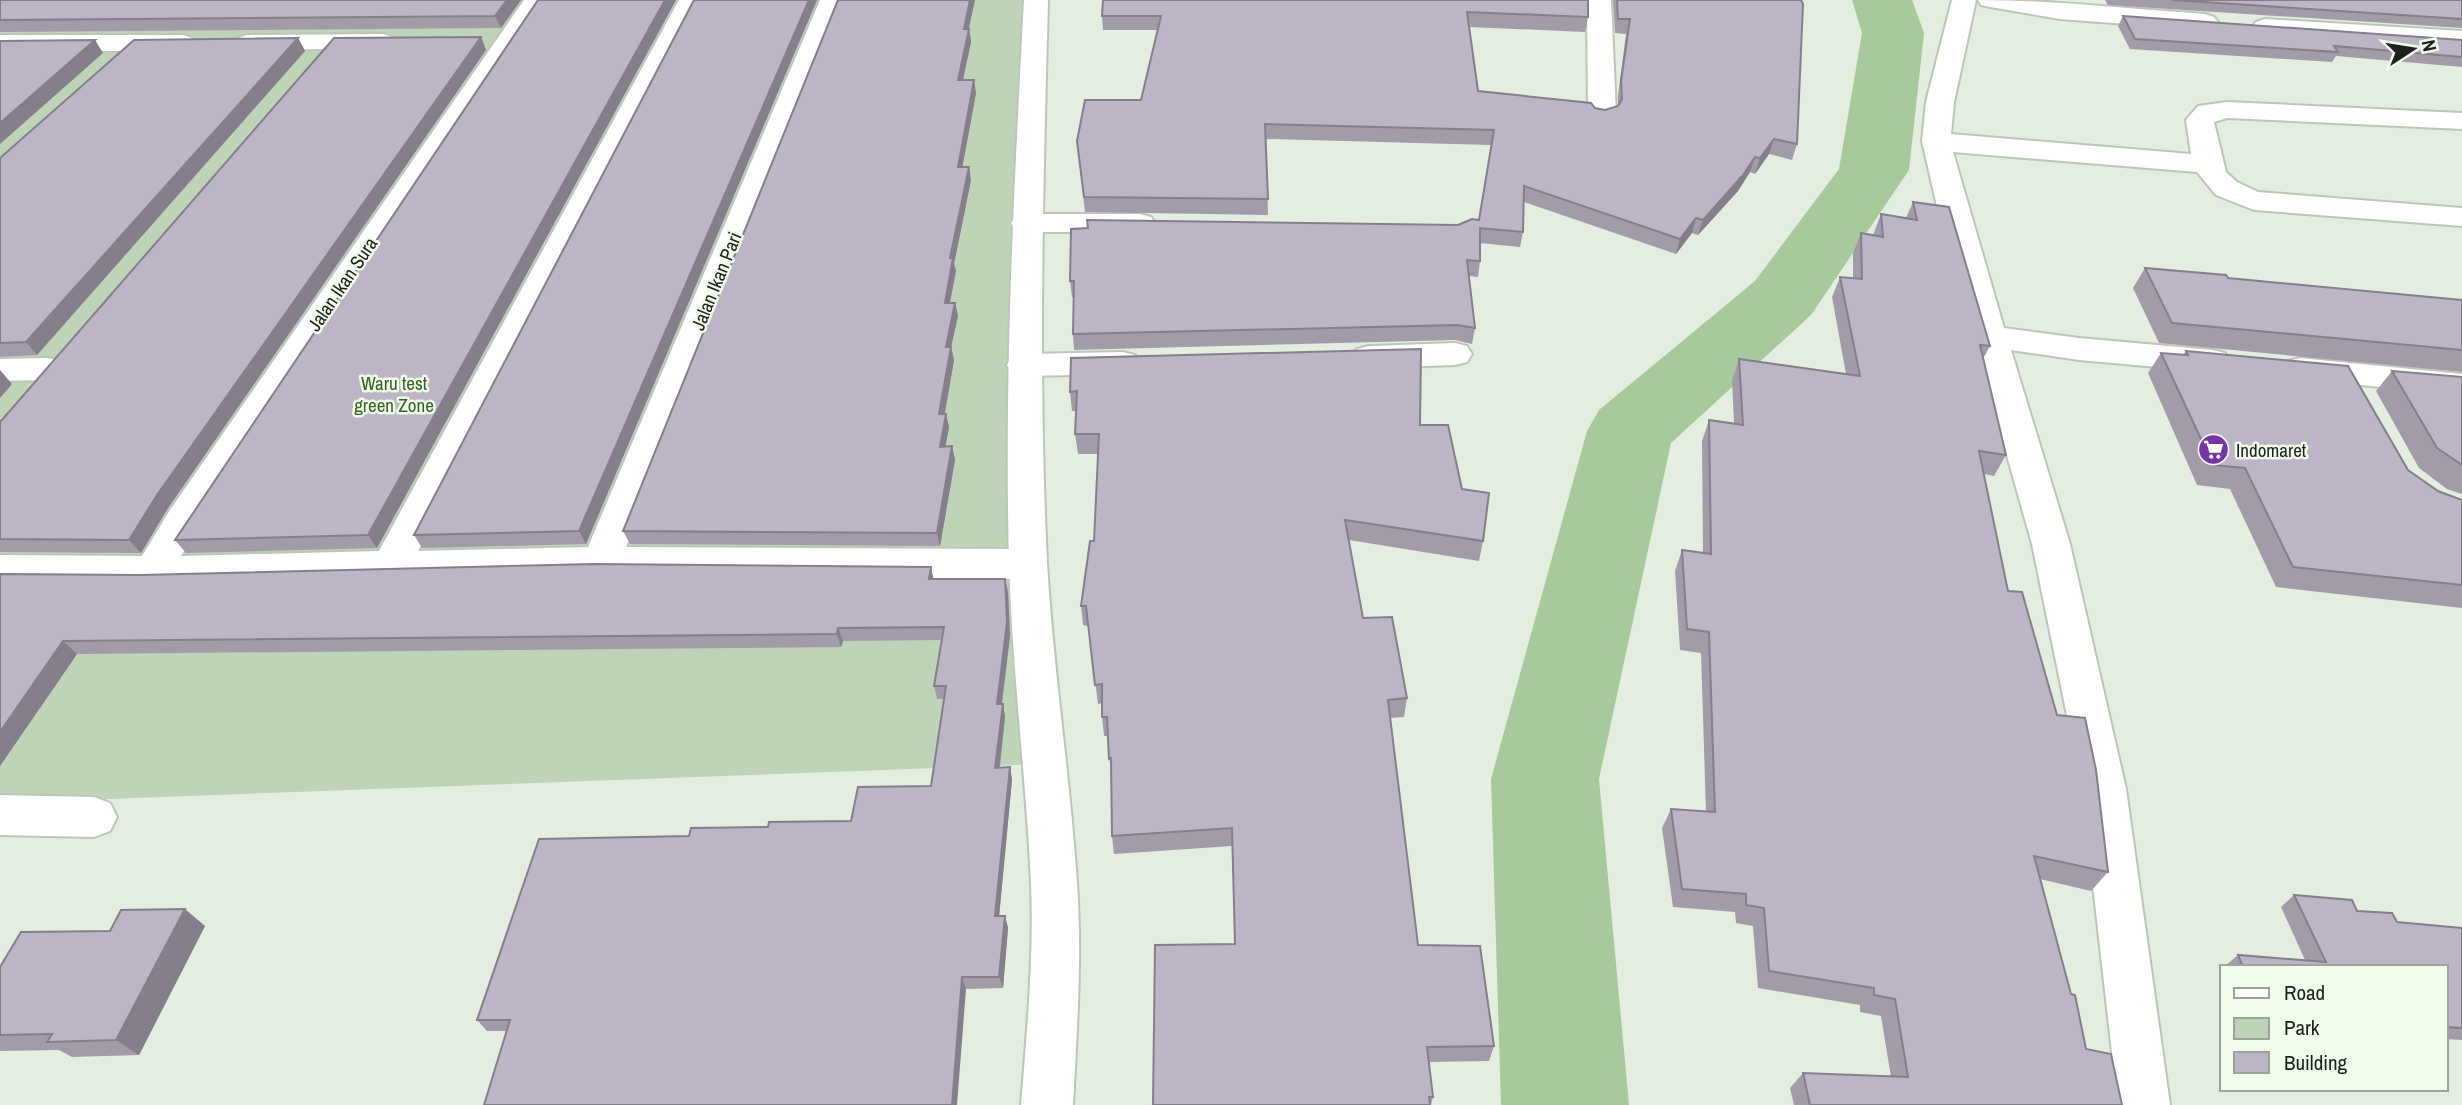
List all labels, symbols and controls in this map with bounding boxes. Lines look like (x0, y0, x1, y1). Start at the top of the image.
north arrow (2378, 14, 2448, 84)
text: N (2416, 37, 2444, 54)
street label: Jalan Ikan Pari (684, 228, 748, 334)
street label: Jalan Ikan Sura (301, 232, 383, 336)
park label: Waru test green Zone (354, 370, 434, 418)
supermarket icon: Indomaret (2196, 433, 2230, 467)
place label: Indomaret (2236, 437, 2307, 463)
legend (2220, 965, 2448, 1091)
text: Road (2284, 978, 2325, 1007)
text: Park (2284, 1013, 2320, 1042)
text: Building (2284, 1048, 2348, 1077)

